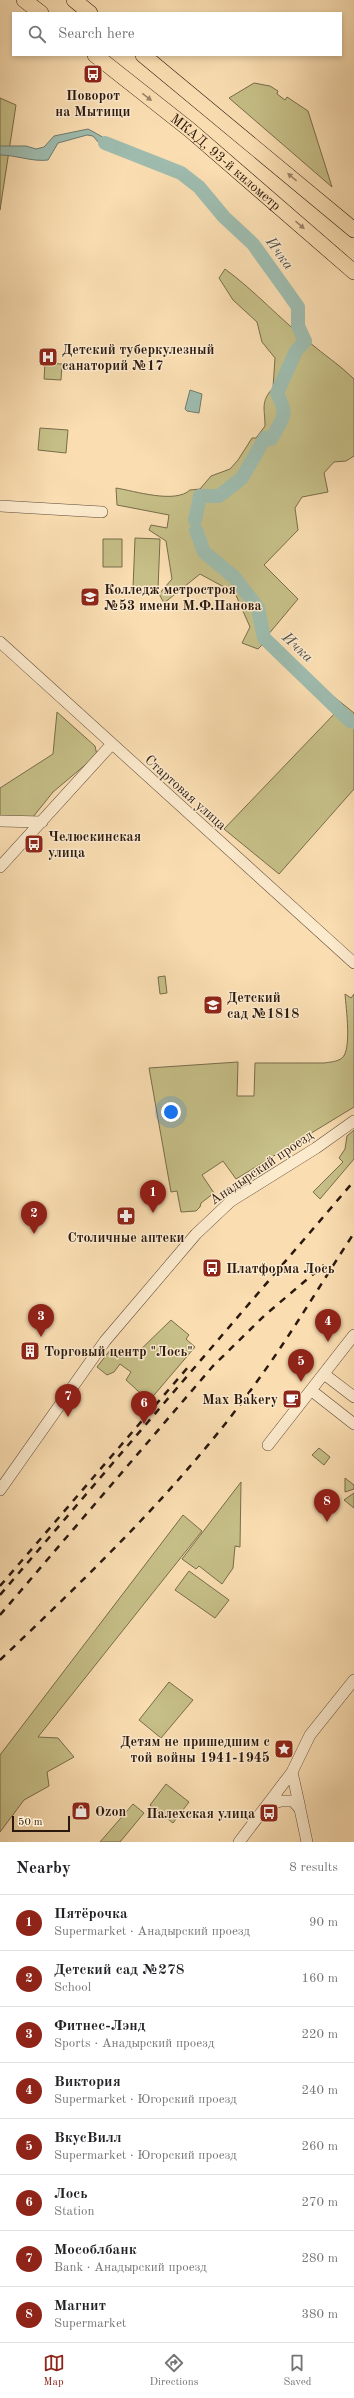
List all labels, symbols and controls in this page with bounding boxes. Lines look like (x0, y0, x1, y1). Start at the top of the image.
search box (12, 12, 342, 56)
icon: search (26, 23, 48, 45)
text: Search here (58, 27, 135, 42)
bus stop icon: Поворот на Мытищи (82, 63, 104, 85)
place label: Поворот на Мытищи (55, 89, 131, 119)
one-way arrow (142, 92, 153, 101)
street label: МКАД, 93-й километр (168, 112, 283, 213)
one-way arrow (287, 173, 298, 182)
one-way arrow (296, 220, 305, 229)
water label: Ичка (261, 234, 296, 273)
place label: Детский туберкулезный санаторий №17 (62, 343, 214, 373)
hospital icon: Детский туберкулезный санаторий №17 (37, 346, 59, 368)
place label: Колледж метростроя №53 имени М.Ф.Панова (104, 583, 262, 613)
school or university icon: Колледж метростроя №53 имени М.Ф.Панова (79, 586, 101, 608)
water label: Ичка (278, 629, 315, 666)
street label: Стартовая улица (142, 753, 229, 833)
place label: Челюскинская улица (48, 830, 141, 860)
bus stop icon: Челюскинская улица (23, 833, 45, 855)
place label: Детский сад №1818 (227, 991, 299, 1021)
school or university icon: Детский сад №1818 (202, 994, 224, 1016)
your location (161, 1102, 181, 1122)
street label: Анадырский проезд (207, 1128, 316, 1208)
pin: 1 (140, 1180, 166, 1213)
pin: 2 (21, 1201, 47, 1234)
pharmacy icon: Столичные аптеки (115, 1205, 137, 1227)
place label: Столичные аптеки (67, 1231, 185, 1245)
bus stop icon: Платформа Лось (201, 1257, 223, 1279)
place label: Платформа Лось (226, 1262, 335, 1277)
pin: 3 (28, 1304, 54, 1337)
pin: 4 (315, 1309, 341, 1342)
building icon: Торговый центр "Лось" (19, 1340, 41, 1362)
place label: Торговый центр "Лось" (44, 1345, 193, 1359)
pin: 5 (288, 1349, 314, 1382)
pin: 7 (55, 1384, 81, 1417)
cafe icon: Max Bakery (281, 1388, 303, 1410)
pin: 6 (131, 1391, 157, 1424)
place label: Max Bakery (202, 1393, 278, 1407)
pin: 8 (314, 1489, 340, 1522)
place label: Детям не пришедшим с той войны 1941-1945 (120, 1735, 270, 1765)
place icon: Детям не пришедшим с той войны 1941-1945 (273, 1738, 295, 1760)
shop icon: Ozon (70, 1800, 92, 1822)
bus stop icon: Палехская улица (258, 1802, 280, 1824)
place label: Ozon (95, 1805, 126, 1819)
place label: Палехская улица (146, 1807, 255, 1821)
scale bar (12, 1814, 70, 1833)
text: 50 m (18, 1817, 43, 1828)
text: Nearby (16, 1860, 71, 1877)
text: 8 results (289, 1861, 338, 1874)
text: Пятёрочка (54, 1907, 128, 1922)
text: 1 (25, 1916, 33, 1929)
text: 90 m (309, 1916, 338, 1929)
text: Supermarket · Анадырский проезд (54, 1925, 250, 1938)
text: Детский сад №278 (54, 1963, 184, 1978)
text: 2 (25, 1972, 33, 1985)
text: 160 m (301, 1972, 338, 1985)
text: School (54, 1981, 91, 1994)
text: Фитнес-Лэнд (54, 2019, 146, 2034)
text: 3 (25, 2028, 33, 2041)
text: 220 m (301, 2028, 338, 2041)
text: Sports · Анадырский проезд (54, 2037, 214, 2050)
text: Виктория (54, 2075, 121, 2090)
text: 4 (25, 2084, 33, 2097)
text: 240 m (301, 2084, 338, 2097)
text: Supermarket · Югорский проезд (54, 2093, 237, 2106)
text: ВкусВилл (54, 2131, 122, 2146)
text: 5 (25, 2140, 33, 2153)
text: 260 m (301, 2140, 338, 2153)
text: Supermarket · Югорский проезд (54, 2149, 237, 2162)
text: Лось (54, 2187, 88, 2202)
text: 6 (25, 2196, 33, 2209)
text: 270 m (301, 2196, 338, 2209)
text: Station (54, 2205, 95, 2218)
text: Мособлбанк (54, 2243, 137, 2258)
text: 7 (25, 2252, 33, 2265)
text: 280 m (301, 2252, 338, 2265)
text: Bank · Анадырский проезд (54, 2261, 207, 2274)
text: Магнит (54, 2299, 106, 2314)
text: 8 (25, 2308, 33, 2321)
text: 380 m (301, 2308, 338, 2321)
text: Supermarket (54, 2317, 126, 2330)
tab: Map (43, 2352, 65, 2390)
tab: Directions (150, 2352, 198, 2390)
tab: Saved (283, 2352, 311, 2390)

